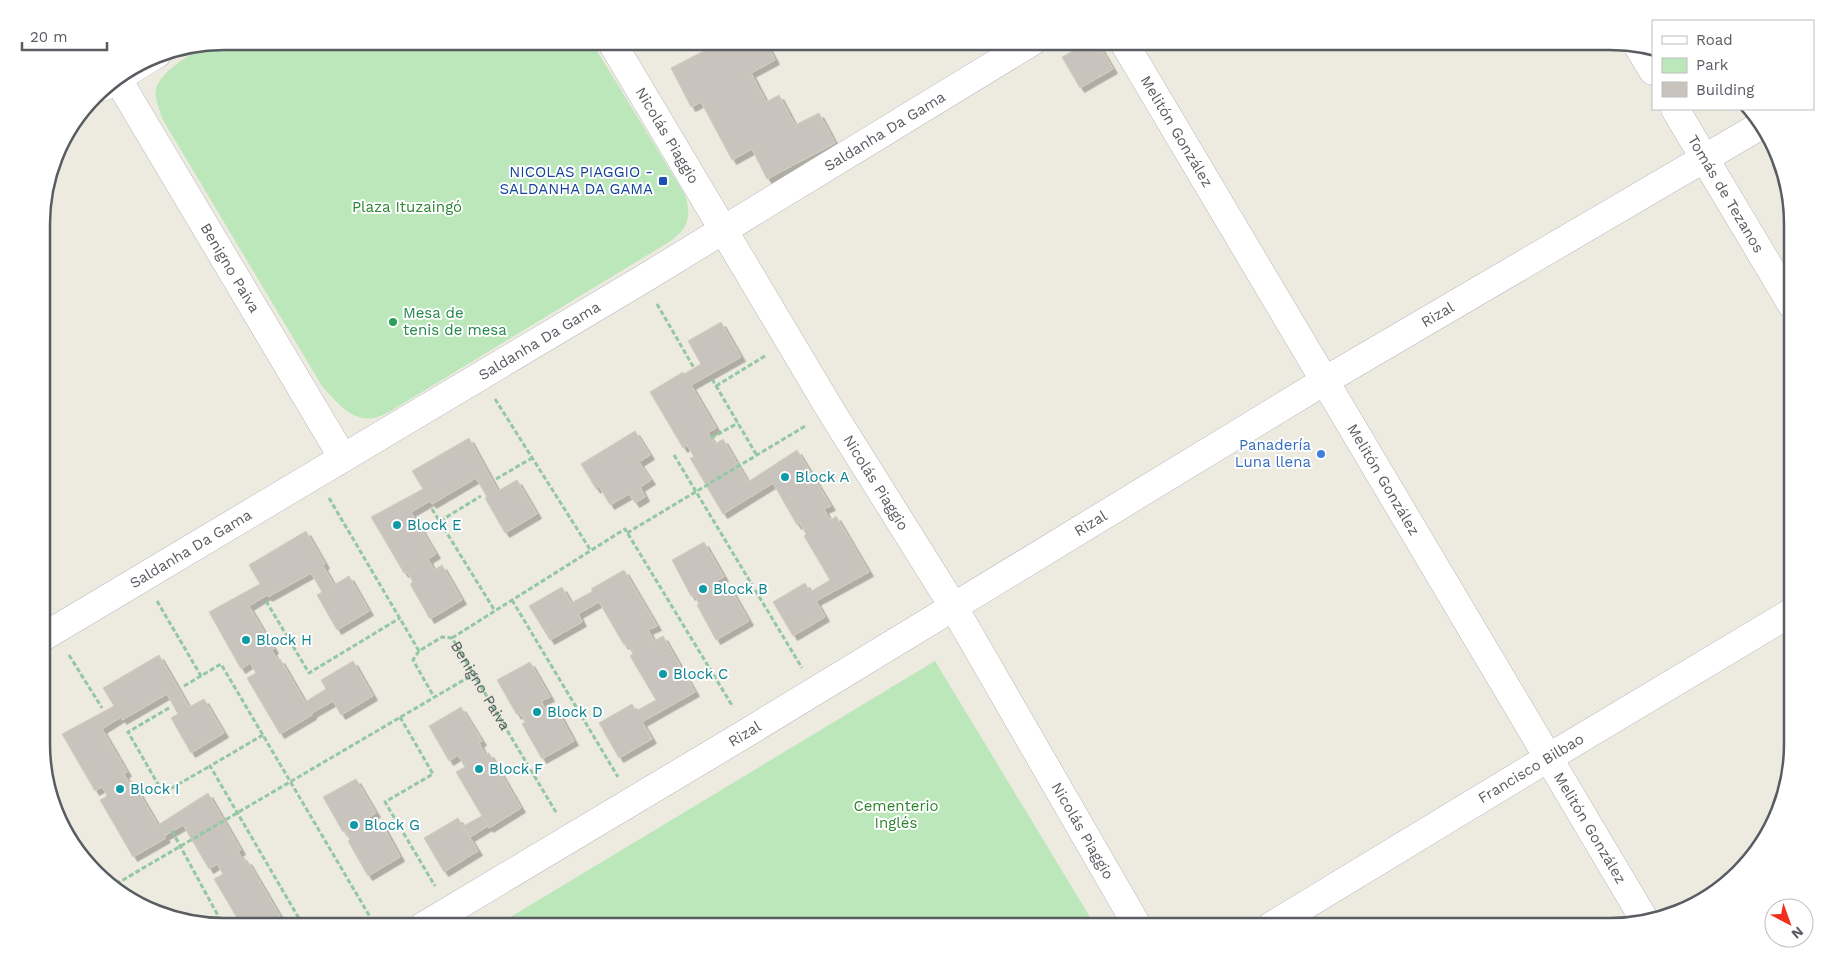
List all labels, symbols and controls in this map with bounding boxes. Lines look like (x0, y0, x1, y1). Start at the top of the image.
scale bar (22, 20, 108, 52)
legend (1652, 20, 1814, 110)
text: 20 m (30, 28, 68, 46)
text: Road (1696, 31, 1733, 49)
text: Park (1696, 56, 1729, 74)
street label: Melitón González (1137, 72, 1217, 190)
text: Building (1696, 81, 1754, 99)
street label: Nicolás Piaggio (632, 84, 703, 187)
street label: Saldanha Da Gama (821, 87, 949, 175)
street label: Tomás de Tezanos (1684, 132, 1768, 256)
place label: NICOLAS PIAGGIO - SALDANHA DA GAMA (499, 163, 653, 198)
marker: NICOLAS PIAGGIO - SALDANHA DA GAMA (657, 175, 669, 187)
park label: Plaza Ituzaingó (352, 198, 462, 216)
street label: Benigno Paiva (196, 220, 264, 316)
street label: Saldanha Da Gama (475, 297, 604, 384)
street label: Rizal (1418, 298, 1458, 331)
place label: Mesa de tenis de mesa (403, 304, 507, 339)
marker: Mesa de tenis de mesa (387, 316, 399, 328)
street label: Melitón González (1343, 421, 1423, 539)
street label: Nicolás Piaggio (839, 432, 912, 534)
place label: Panadería Luna llena (1235, 436, 1312, 471)
marker: Panadería Luna llena (1315, 448, 1327, 460)
place label: Block A (795, 468, 849, 486)
marker: Block A (779, 471, 791, 483)
street label: Saldanha Da Gama (127, 505, 255, 592)
street label: Rizal (1071, 506, 1111, 540)
place label: Block E (407, 516, 462, 534)
marker: Block E (391, 519, 403, 531)
place label: Block B (713, 580, 768, 598)
marker: Block B (697, 583, 709, 595)
place label: Block H (256, 631, 312, 649)
marker: Block H (240, 634, 252, 646)
street label: Benigno Paiva (447, 638, 514, 734)
place label: Block C (673, 665, 728, 683)
marker: Block C (657, 668, 669, 680)
place label: Block D (547, 703, 603, 721)
marker: Block D (531, 706, 543, 718)
street label: Rizal (725, 717, 765, 751)
street label: Francisco Bilbao (1475, 730, 1587, 807)
place label: Block F (489, 760, 543, 778)
marker: Block F (473, 763, 485, 775)
street label: Melitón González (1550, 769, 1630, 887)
street label: Nicolás Piaggio (1048, 779, 1118, 883)
place label: Block I (130, 780, 180, 798)
marker: Block I (114, 783, 126, 795)
park label: Cementerio Inglés (853, 797, 939, 832)
place label: Block G (364, 816, 420, 834)
marker: Block G (348, 819, 360, 831)
north arrow (1764, 898, 1814, 948)
text: N (1788, 923, 1807, 942)

